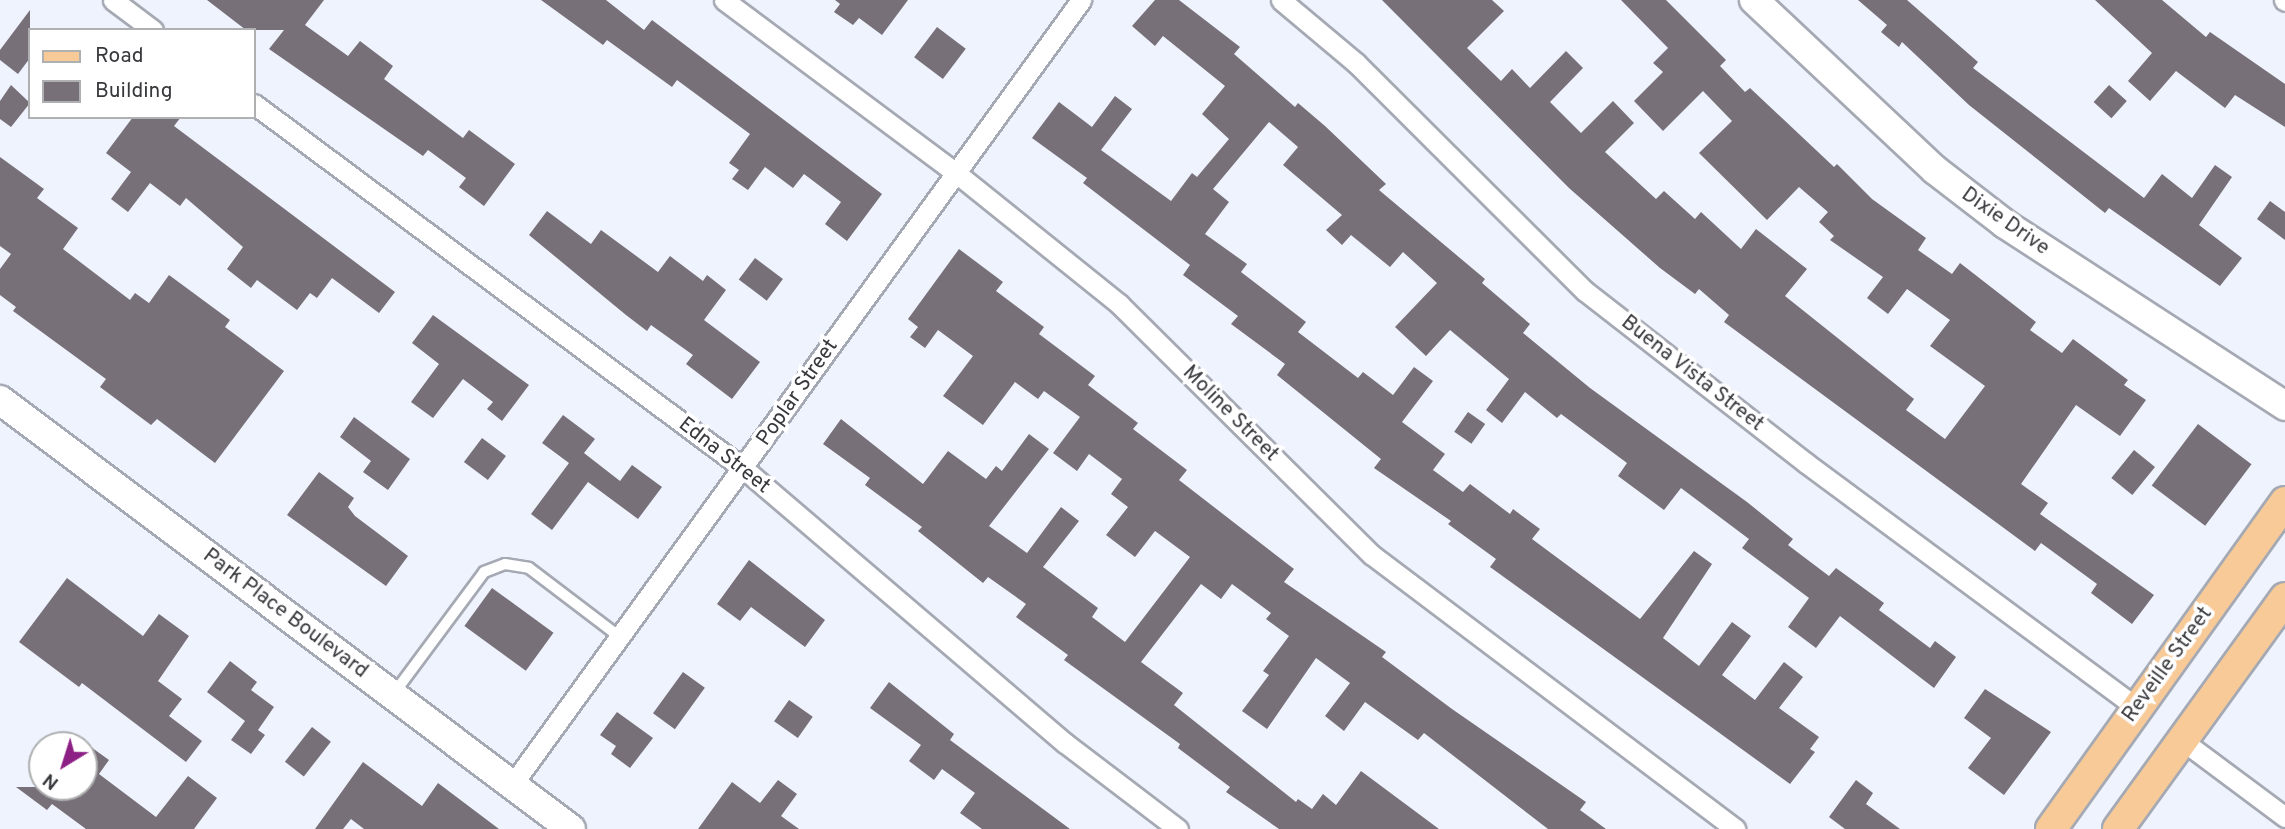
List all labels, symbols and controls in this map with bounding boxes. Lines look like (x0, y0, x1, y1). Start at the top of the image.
legend (28, 28, 256, 119)
text: Road (95, 43, 144, 70)
text: Building (95, 78, 173, 105)
street label: Dixie Drive (1956, 182, 2054, 262)
street label: Buena Vista Street (1615, 310, 1769, 438)
street label: Poplar Street (752, 335, 844, 451)
street label: Moline Street (1177, 361, 1283, 467)
street label: Edna Street (673, 412, 775, 500)
street label: Park Place Boulevard (197, 544, 373, 684)
street label: Reveille Street (2118, 602, 2218, 728)
north arrow (28, 731, 98, 801)
text: N (39, 767, 64, 795)

